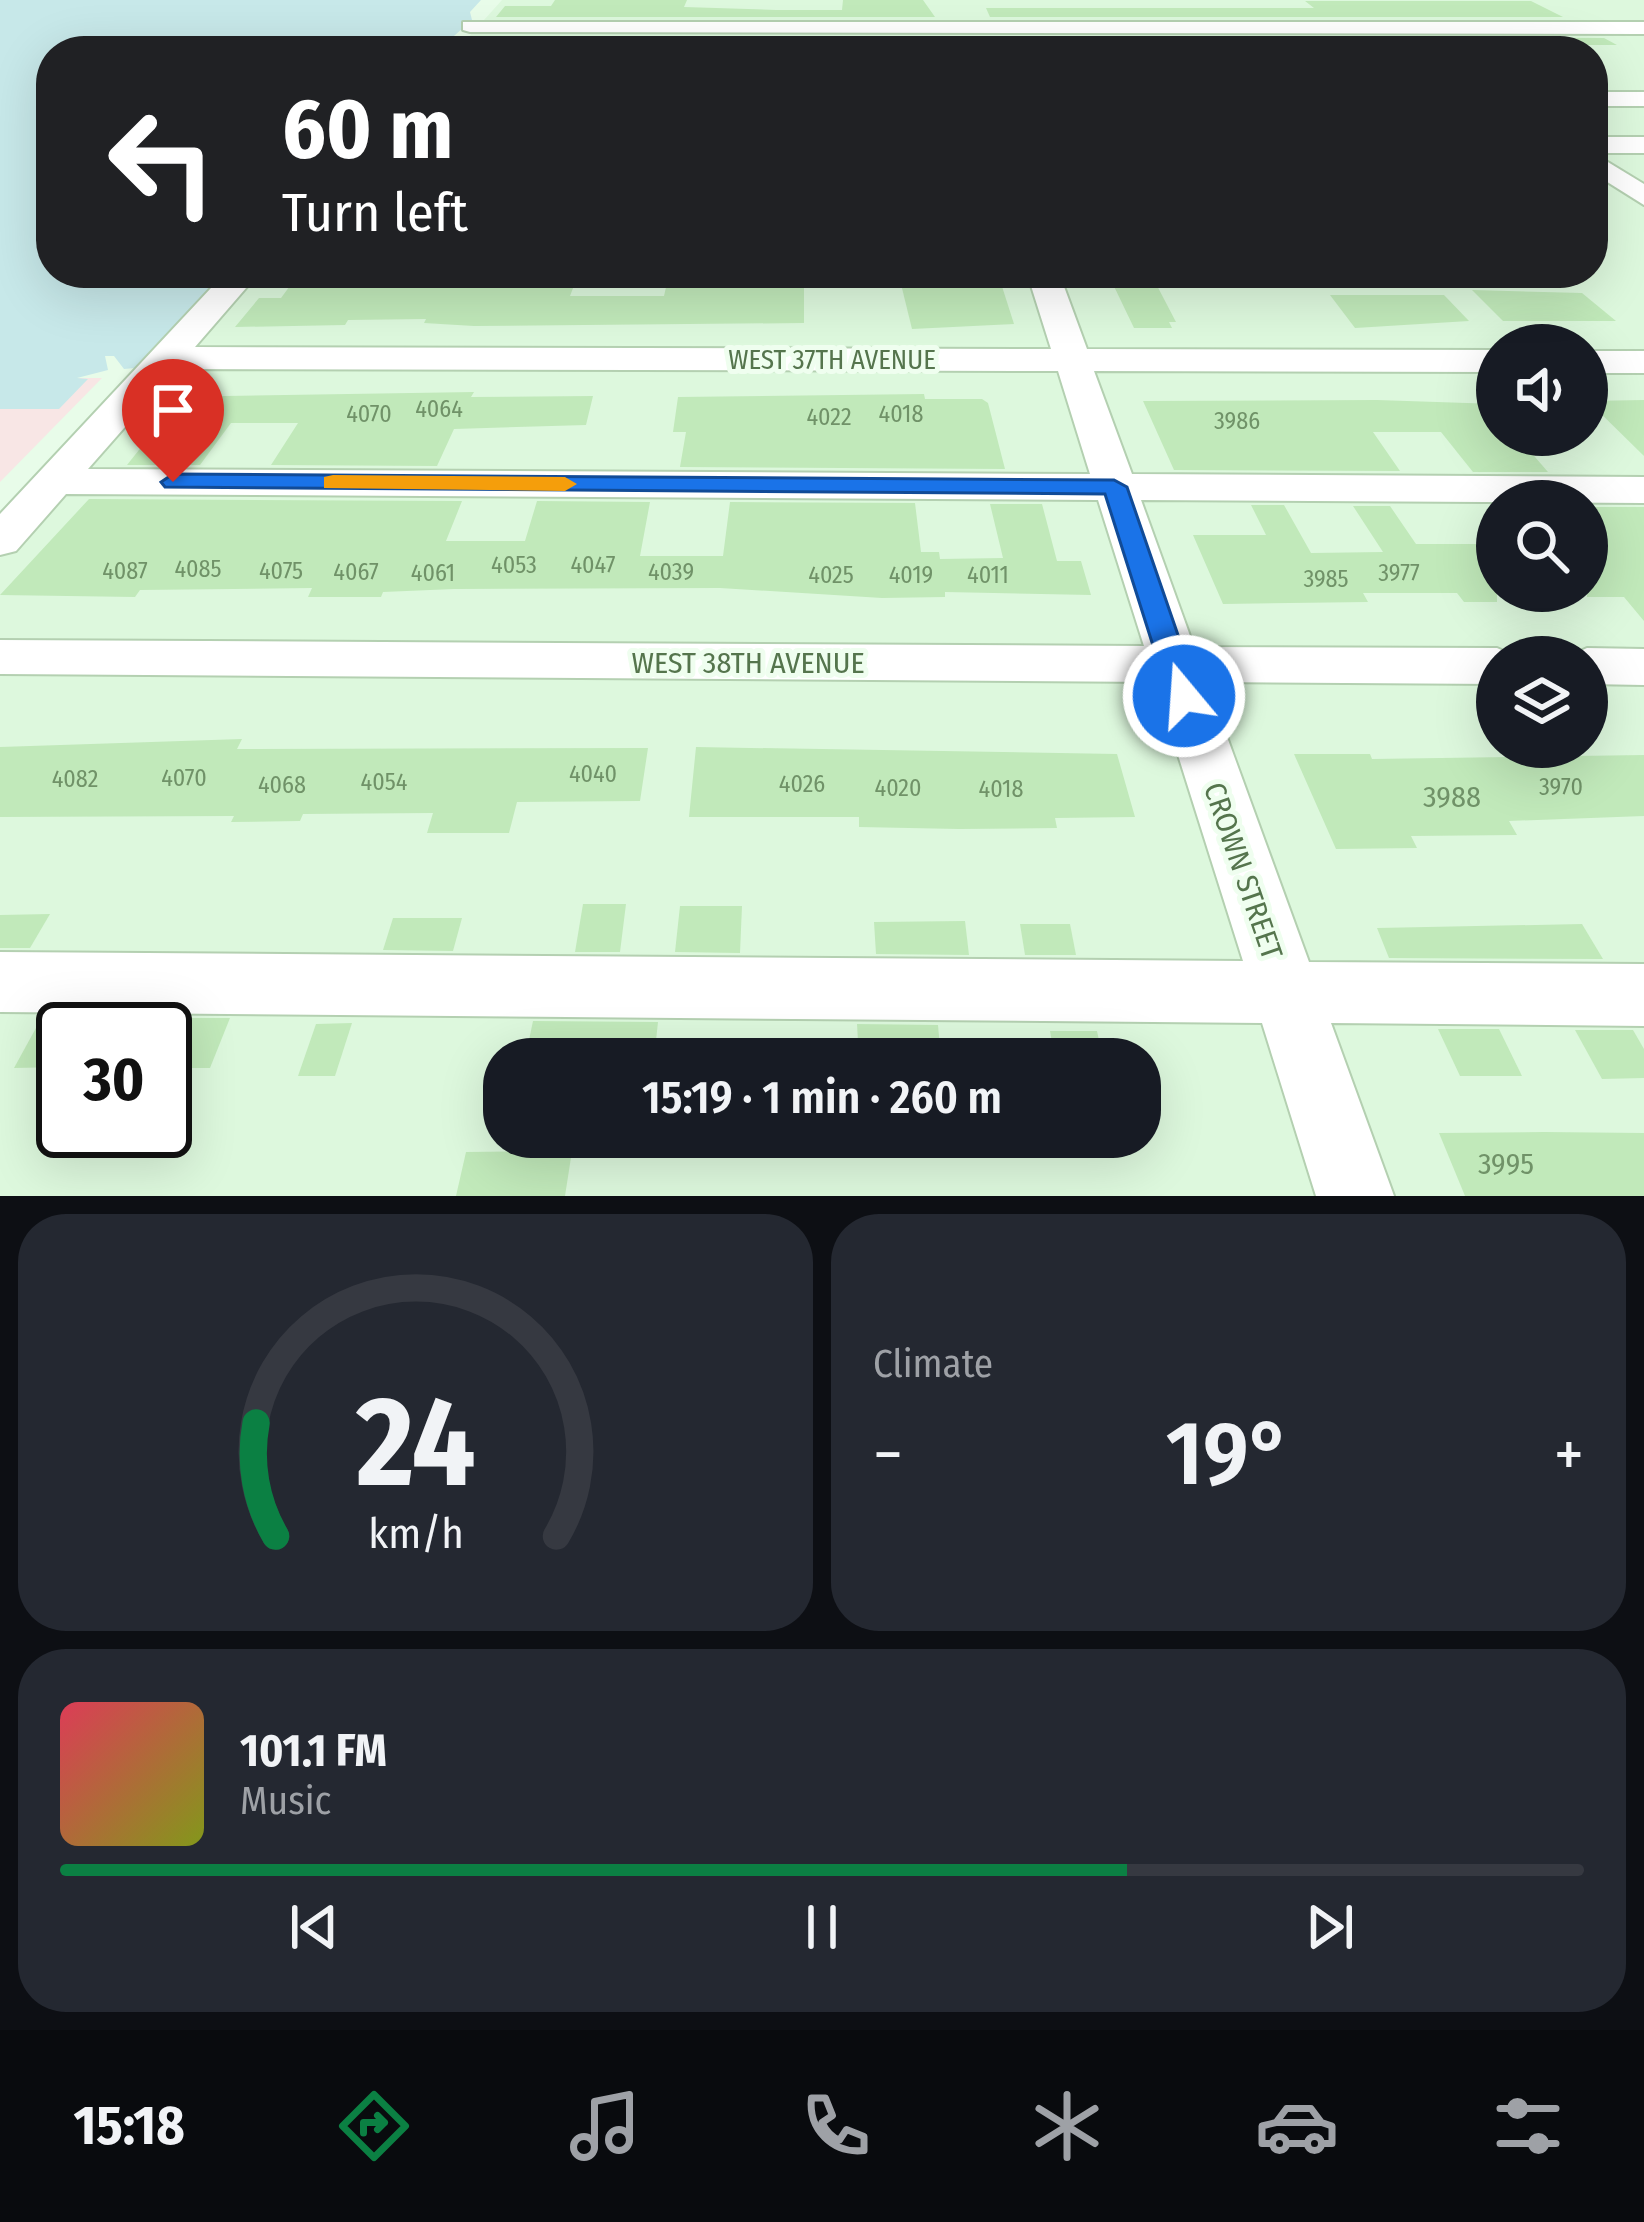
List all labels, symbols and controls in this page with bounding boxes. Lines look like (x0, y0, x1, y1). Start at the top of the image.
text: 60 m (282, 79, 453, 180)
icon: left (84, 84, 240, 240)
text: Turn left (282, 181, 468, 245)
map controls (1476, 324, 1608, 768)
button: sound (1476, 324, 1608, 456)
street label: WEST 37TH AVENUE (728, 344, 936, 376)
pin (122, 359, 224, 482)
icon: arrive (140, 377, 206, 443)
house number: 4064 (415, 395, 463, 423)
house number: 4070 (346, 400, 392, 428)
house number: 4018 (879, 400, 923, 428)
house number: 4022 (806, 403, 852, 431)
house number: 3986 (1214, 407, 1260, 435)
button: search (1476, 480, 1608, 612)
house number: 4053 (491, 551, 537, 579)
house number: 4047 (571, 551, 616, 579)
house number: 4085 (174, 555, 222, 583)
house number: 4087 (102, 557, 148, 585)
house number: 4075 (259, 557, 303, 585)
house number: 4067 (333, 558, 379, 586)
house number: 4039 (648, 558, 694, 586)
house number: 4061 (411, 559, 455, 587)
house number: 3977 (1378, 559, 1420, 587)
house number: 4025 (808, 561, 854, 589)
house number: 4019 (889, 561, 933, 589)
house number: 4011 (967, 561, 1009, 589)
house number: 3985 (1303, 565, 1349, 593)
position arrow (1121, 633, 1247, 759)
button: layers (1476, 636, 1608, 768)
street label: WEST 38TH AVENUE (631, 645, 865, 681)
house number: 4040 (569, 760, 617, 788)
house number: 4070 (161, 764, 207, 792)
house number: 4082 (52, 765, 98, 793)
house number: 4054 (361, 768, 407, 796)
house number: 4026 (779, 770, 825, 798)
house number: 4068 (258, 771, 306, 799)
house number: 3970 (1539, 773, 1583, 801)
house number: 4020 (875, 774, 921, 802)
house number: 4018 (979, 775, 1023, 803)
street label: CROWN STREET (1196, 778, 1290, 964)
house number: 3988 (1423, 779, 1481, 815)
speed limit sign: 30 (36, 1002, 192, 1158)
text: 15:19 · 1 min · 260 m (642, 1071, 1002, 1125)
house number: 3995 (1478, 1146, 1534, 1182)
text: Climate (873, 1341, 993, 1387)
text: 24 (355, 1368, 475, 1518)
text: 19° (1166, 1400, 1291, 1508)
text: − (873, 1415, 903, 1494)
text: + (1554, 1415, 1584, 1494)
text: km/h (368, 1507, 463, 1558)
text: 101.1 FM (240, 1724, 387, 1778)
text: Music (240, 1778, 331, 1824)
icon: previous (281, 1894, 347, 1960)
icon: pause (789, 1894, 855, 1960)
icon: next (1297, 1894, 1363, 1960)
icon: directions (332, 2084, 416, 2168)
icon: music (563, 2084, 647, 2168)
icon: phone (794, 2084, 878, 2168)
icon: climate (1025, 2084, 1109, 2168)
icon: car (1255, 2084, 1339, 2168)
icon: filters (1486, 2084, 1570, 2168)
text: 15:18 (73, 2094, 185, 2158)

